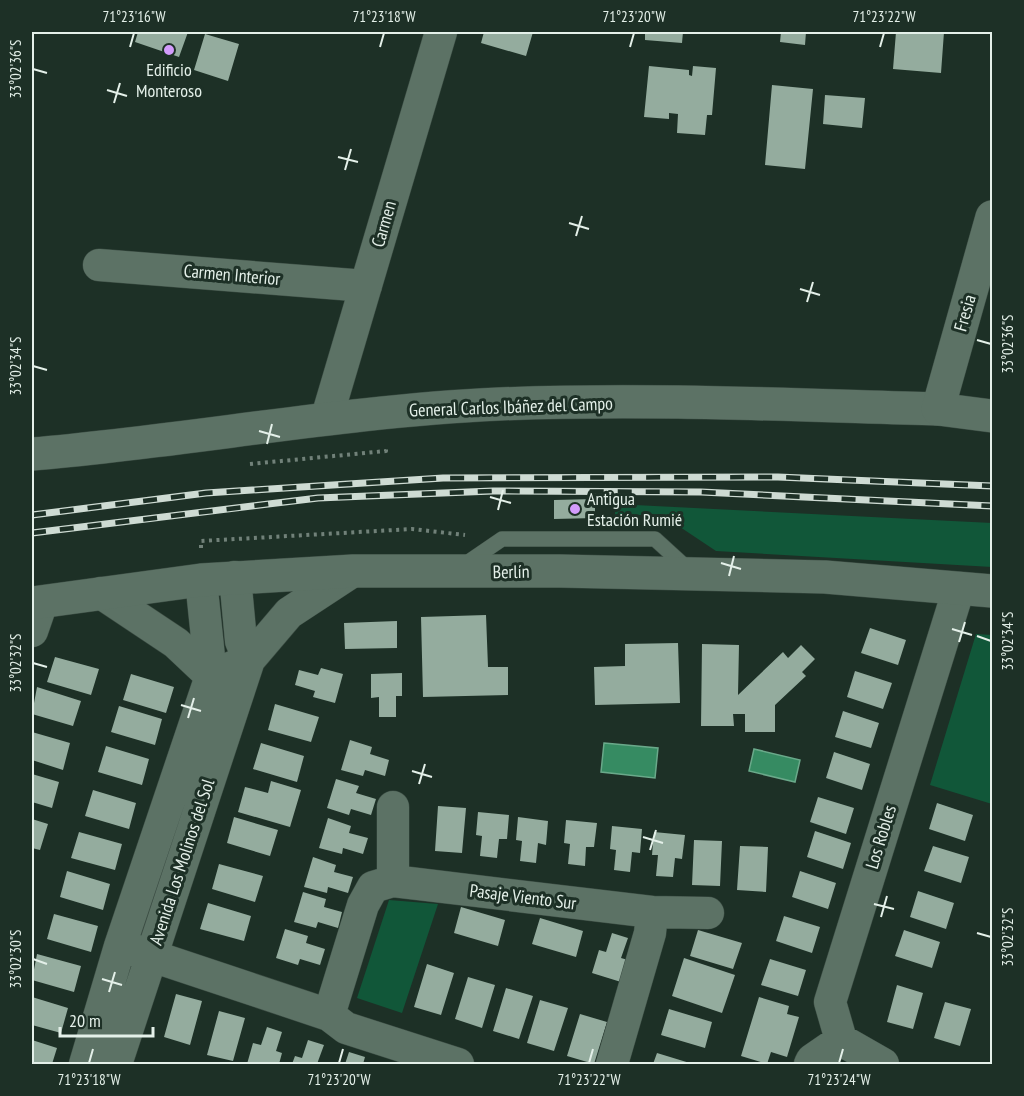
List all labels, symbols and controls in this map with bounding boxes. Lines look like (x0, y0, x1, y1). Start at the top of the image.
text: 71°23'16"W (102, 7, 166, 26)
text: 71°23'18"W (352, 7, 416, 26)
text: 71°23'20"W (602, 7, 666, 26)
text: 71°23'22"W (852, 7, 916, 26)
text: 33°02'36"S (6, 39, 25, 99)
marker: Edificio Monteroso (162, 43, 176, 57)
place label: Edificio Monteroso (136, 58, 202, 102)
street label: Carmen (366, 198, 401, 250)
street label: Carmen Interior (183, 259, 281, 290)
street label: Fresia (948, 292, 981, 334)
text: 33°02'36"S (998, 314, 1017, 374)
text: 33°02'34"S (6, 336, 25, 396)
street label: General Carlos Ibáñez del Campo (409, 391, 613, 422)
place label: Antigua Estación Rumié (587, 487, 682, 531)
marker: Antigua Estación Rumié (568, 502, 582, 516)
street label: Berlín (492, 560, 530, 583)
text: 33°02'34"S (998, 611, 1017, 671)
text: 33°02'32"S (6, 633, 25, 693)
street label: Avenida Los Molinos del Sol (144, 775, 219, 948)
street label: Los Robles (860, 802, 901, 872)
street label: Pasaje Viento Sur (468, 879, 578, 914)
text: 33°02'32"S (998, 907, 1017, 967)
text: 33°02'30"S (6, 929, 25, 989)
scale bar (60, 1000, 153, 1038)
text: 20 m (69, 1009, 101, 1032)
text: 71°23'18"W (57, 1070, 121, 1089)
text: 71°23'20"W (307, 1070, 371, 1089)
text: 71°23'22"W (557, 1070, 621, 1089)
text: 71°23'24"W (807, 1070, 871, 1089)

